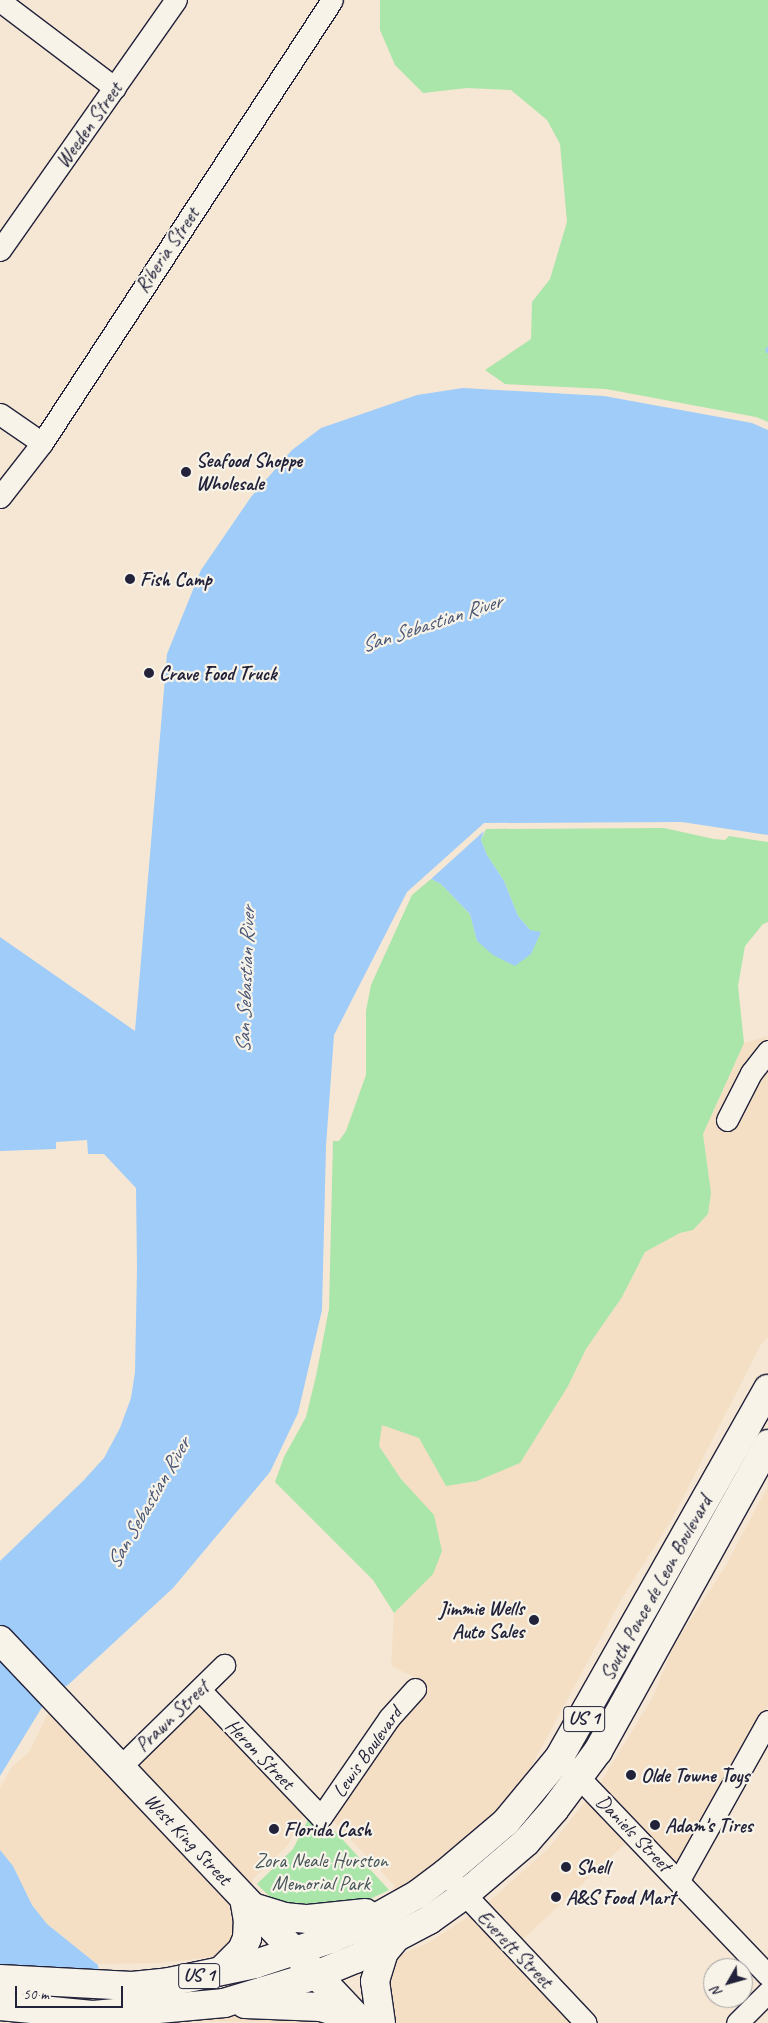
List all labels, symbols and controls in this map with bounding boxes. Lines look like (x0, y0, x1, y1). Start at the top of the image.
street label: Weeden Street (51, 77, 127, 173)
street label: Riberia Street (130, 203, 204, 297)
place label: Seafood Shoppe Wholesale (196, 449, 303, 496)
marker: Seafood Shoppe Wholesale (180, 466, 192, 478)
place label: Fish Camp (140, 567, 212, 591)
marker: Fish Camp (124, 573, 136, 585)
water label: San Sebastian River (358, 588, 504, 658)
place label: Crave Food Truck (159, 661, 276, 685)
marker: Crave Food Truck (143, 667, 155, 679)
water label: San Sebastian River (230, 906, 260, 1054)
water label: San Sebastian River (100, 1433, 196, 1573)
street label: South Ponce de Leon Boulevard (595, 1491, 717, 1685)
place label: Jimmie Wells Auto Sales (439, 1596, 524, 1643)
marker: Jimmie Wells Auto Sales (528, 1614, 540, 1626)
street label: Prawn Street (130, 1675, 214, 1757)
street label: Lewis Boulevard (327, 1702, 407, 1802)
road number: US 1 (563, 1702, 605, 1736)
street label: Heron Street (220, 1714, 300, 1794)
place label: Olde Towne Toys (641, 1763, 748, 1787)
marker: Olde Towne Toys (625, 1769, 637, 1781)
street label: West King Street (139, 1788, 237, 1890)
street label: Daniels Street (591, 1789, 677, 1877)
place label: Adam's Tires (665, 1813, 753, 1837)
place label: Florida Cash (284, 1817, 372, 1841)
marker: Adam's Tires (649, 1819, 661, 1831)
marker: Florida Cash (268, 1823, 280, 1835)
park label: Zora Neale Hurston Memorial Park (254, 1849, 388, 1896)
place label: Shell (576, 1855, 610, 1879)
marker: Shell (560, 1861, 572, 1873)
place label: A&S Food Mart (566, 1885, 676, 1909)
marker: A&S Food Mart (550, 1891, 562, 1903)
street label: Everett Street (472, 1905, 558, 1993)
north arrow (703, 1958, 753, 2008)
road number: US 1 (178, 1960, 220, 1992)
scale bar (18, 1976, 125, 2008)
text: N (707, 1983, 726, 2001)
text: 50 m (23, 1985, 49, 2004)

